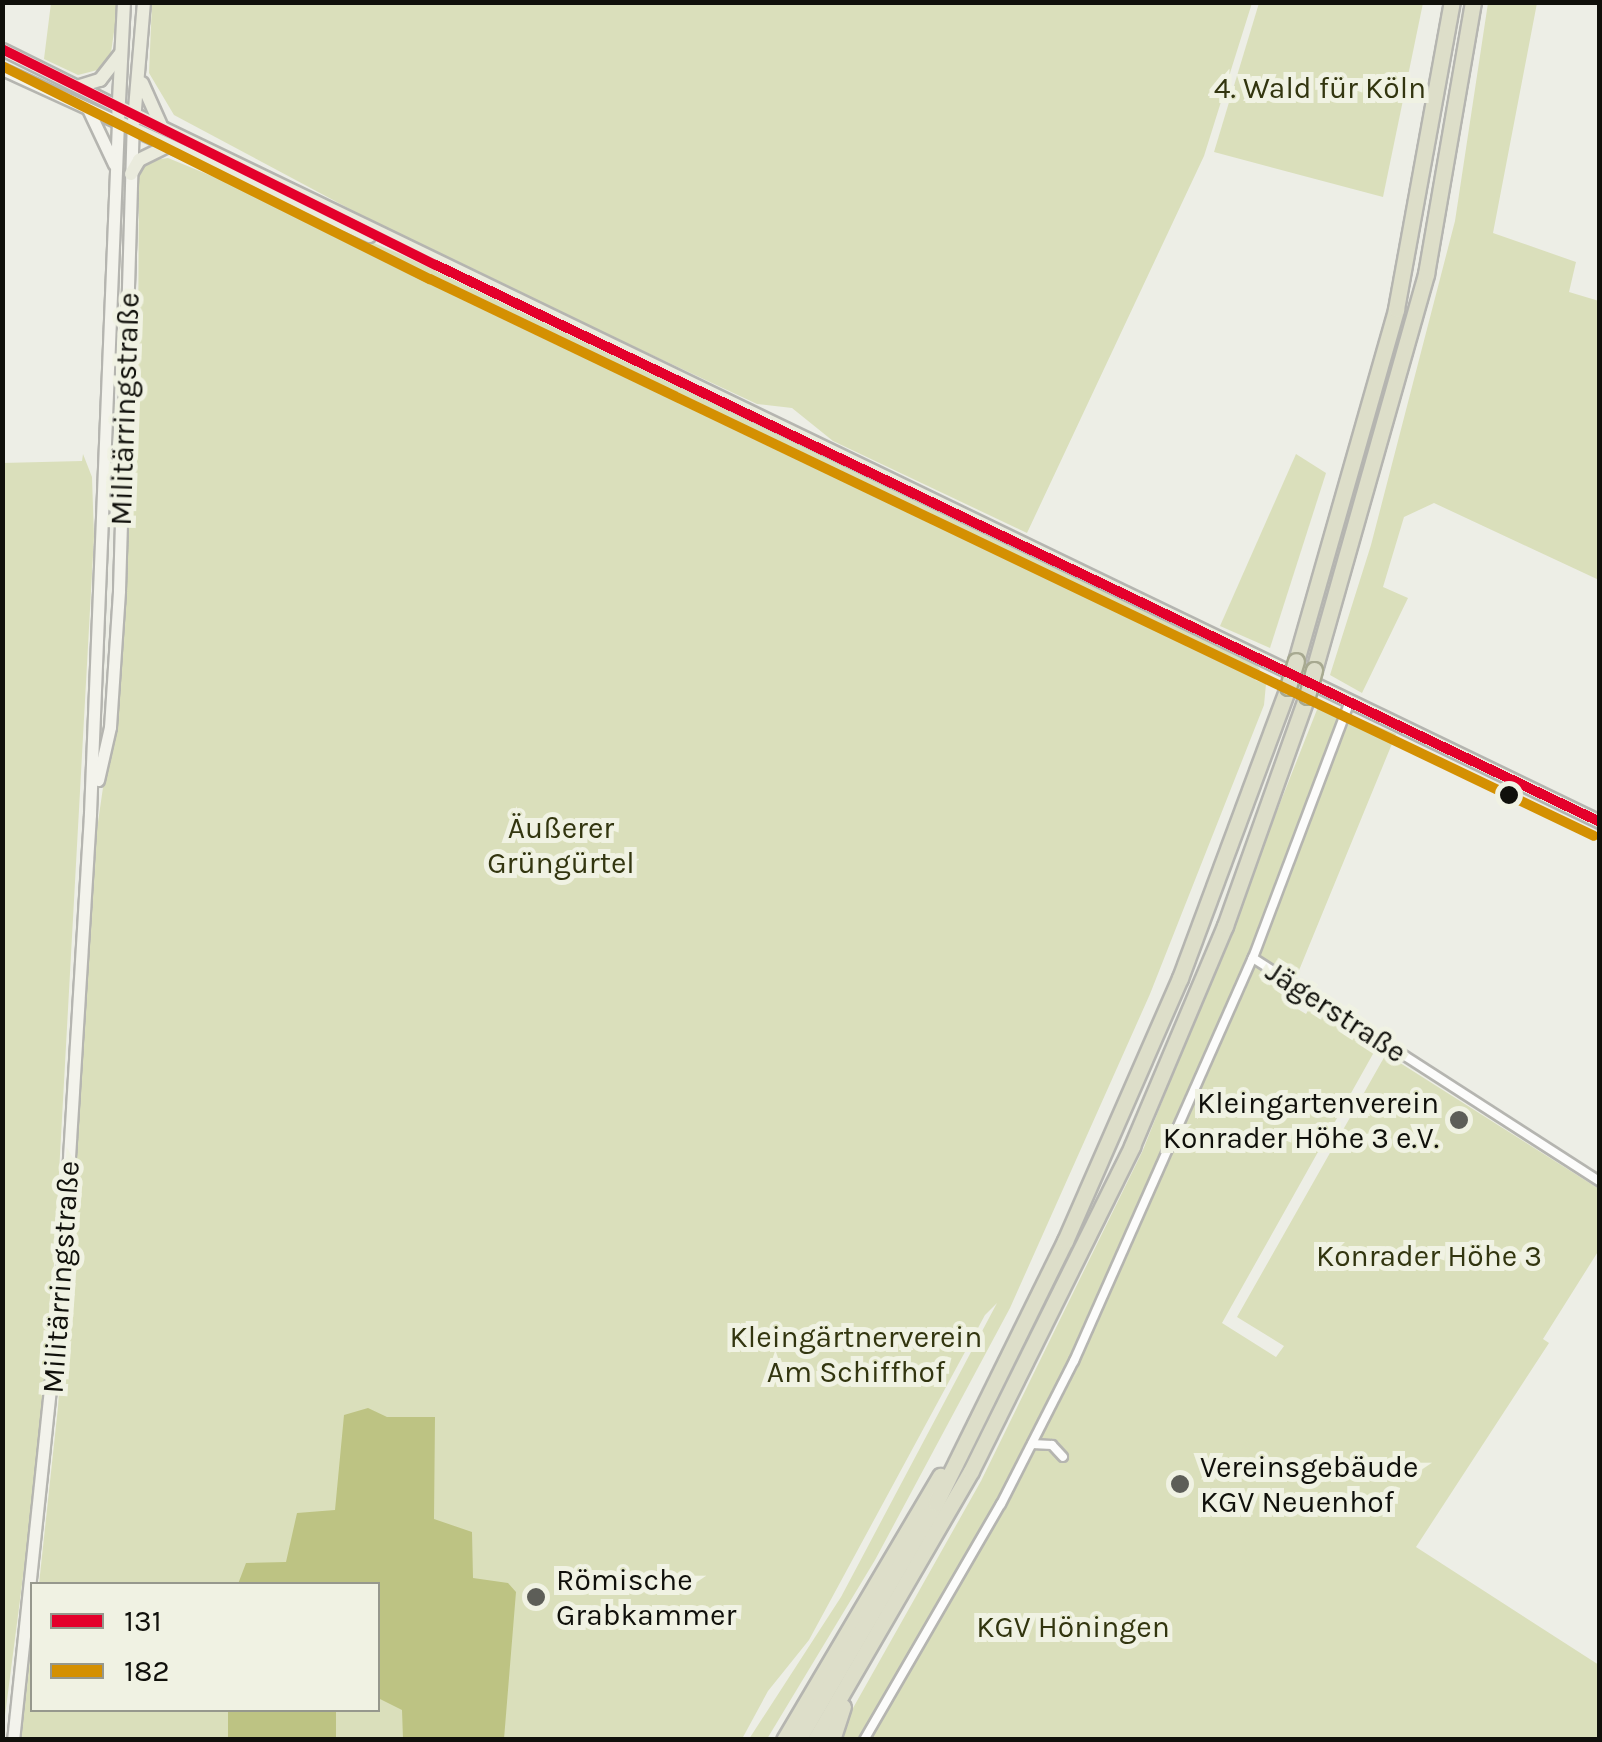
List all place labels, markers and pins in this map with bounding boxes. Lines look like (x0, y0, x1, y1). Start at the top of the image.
unlabelled marker (1499, 785, 1519, 805)
place label: Kleingartenverein Konrader Höhe 3 e.V. (1163, 1085, 1439, 1156)
marker: Kleingartenverein Konrader Höhe 3 e.V. (1448, 1109, 1470, 1131)
place label: Vereinsgebäude KGV Neuenhof (1200, 1449, 1418, 1520)
marker: Vereinsgebäude KGV Neuenhof (1169, 1473, 1191, 1495)
place label: Römische Grabkammer (556, 1562, 736, 1632)
marker: Römische Grabkammer (525, 1586, 547, 1608)

